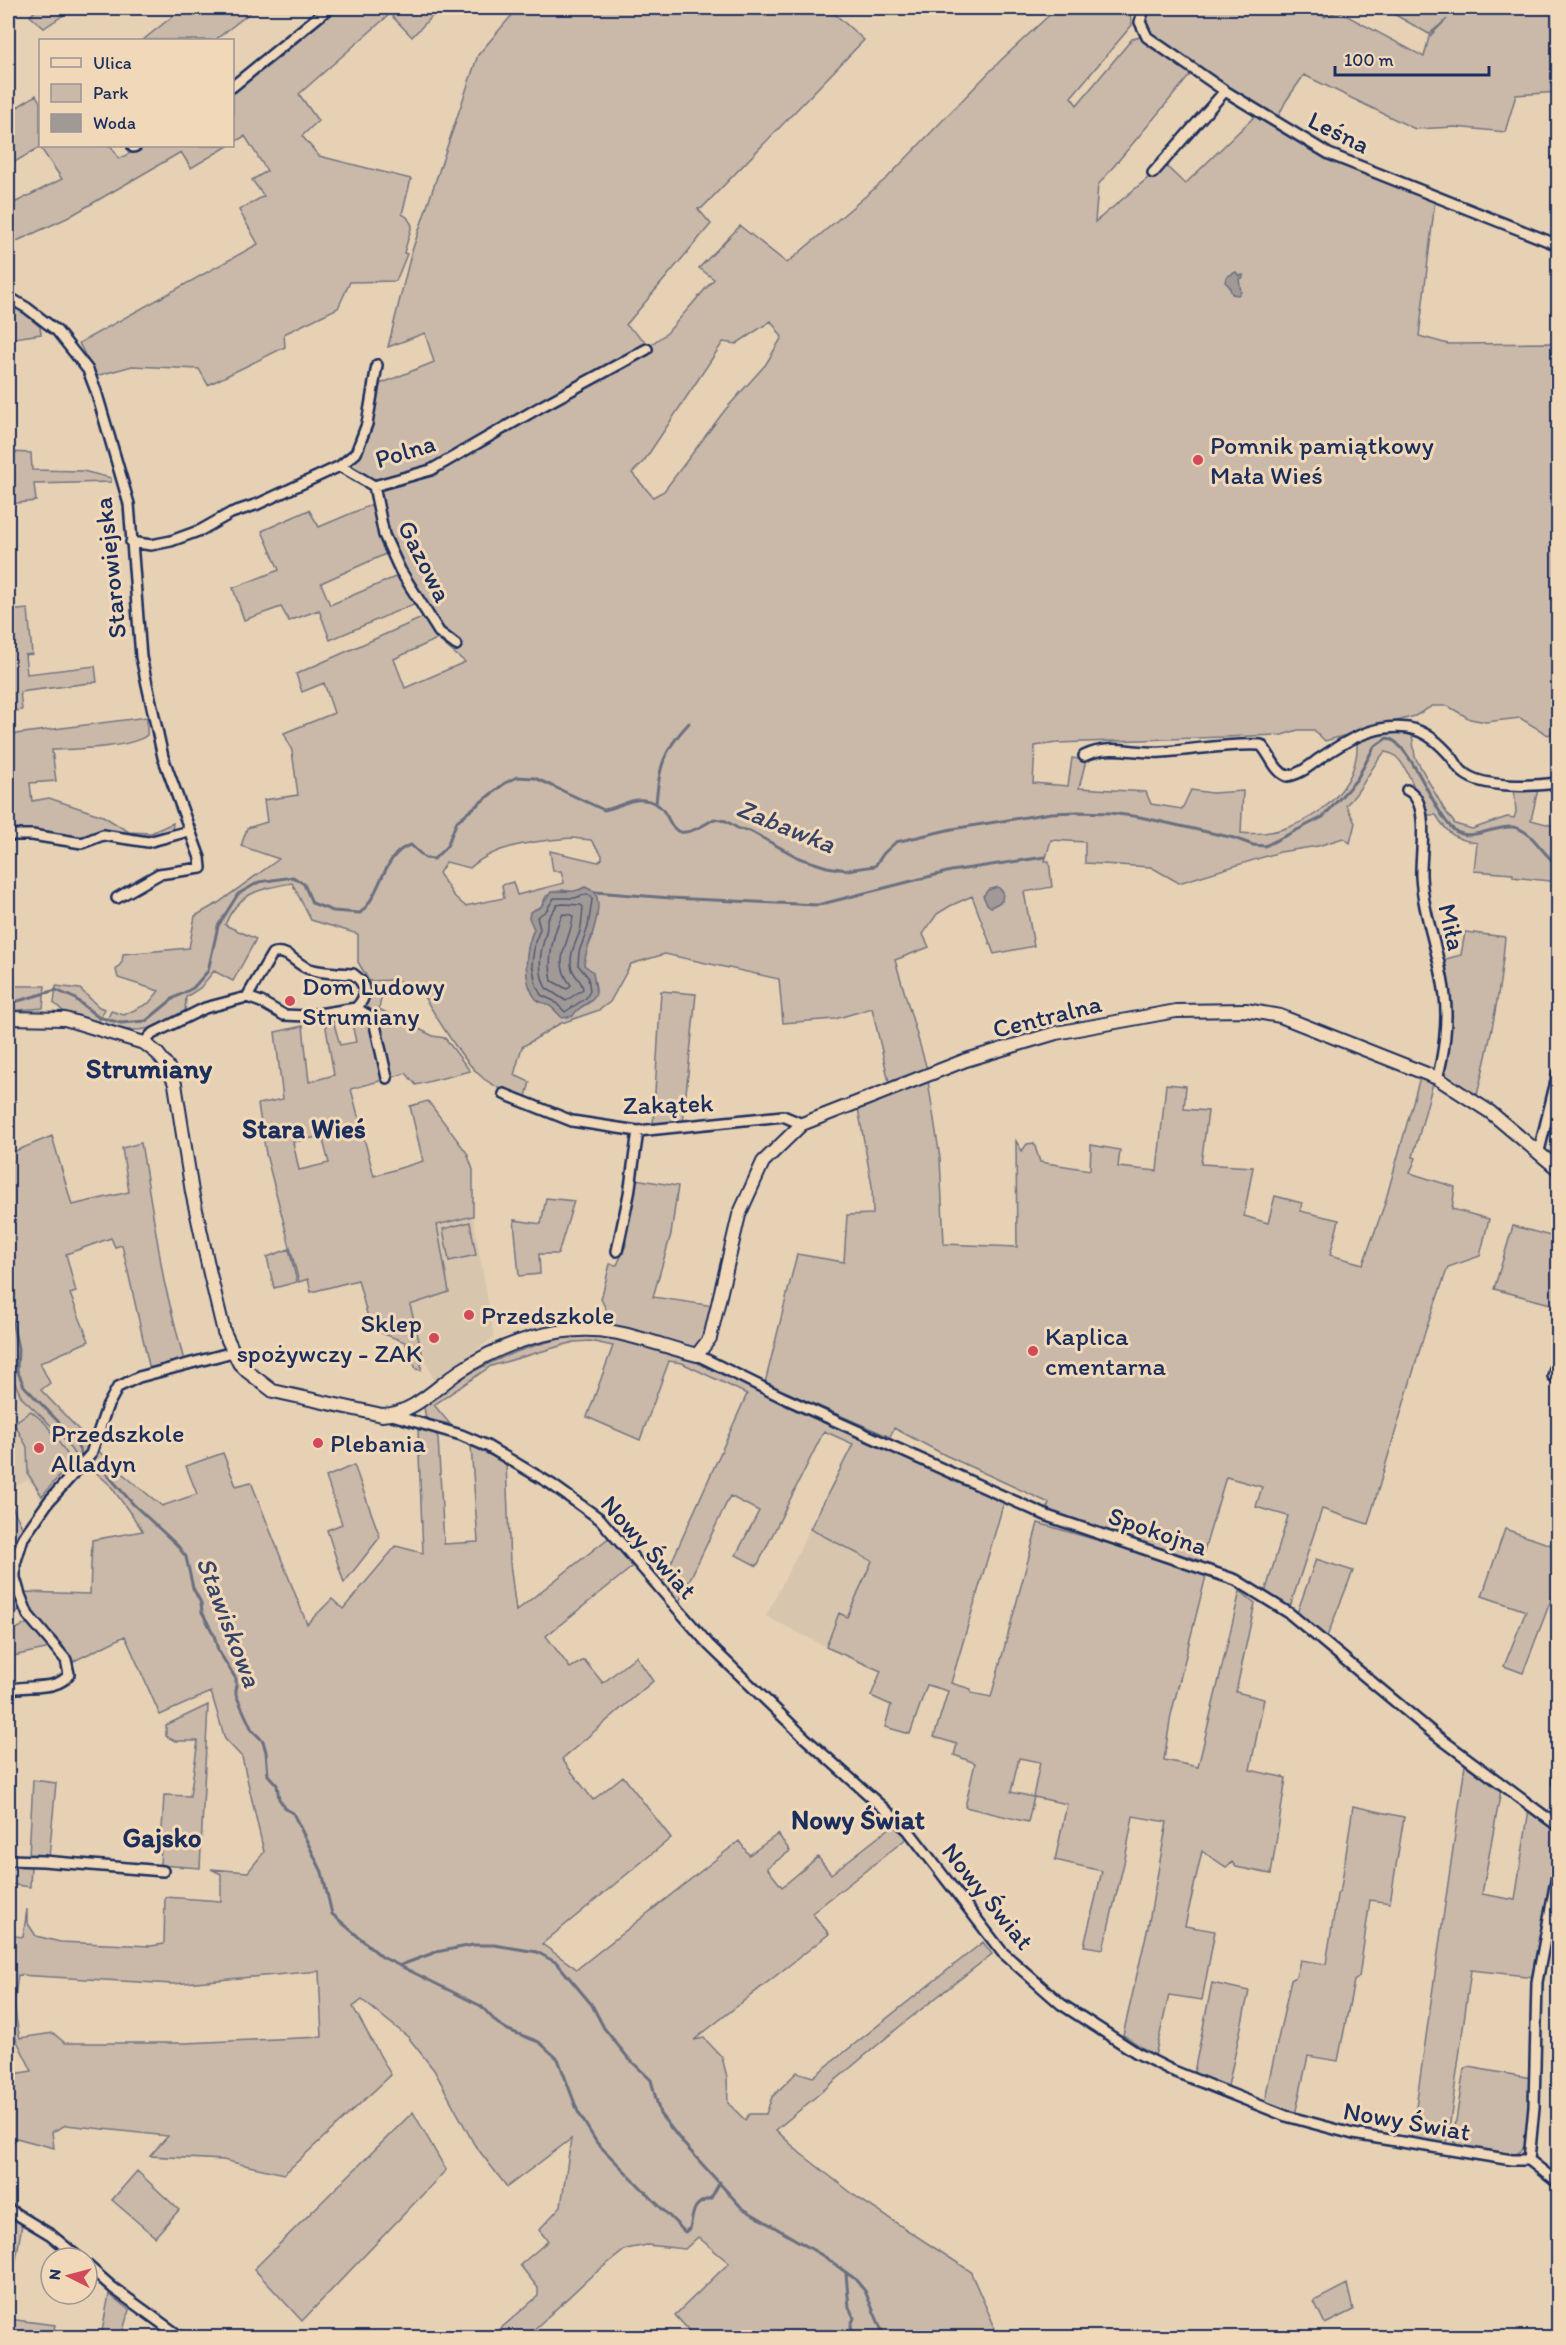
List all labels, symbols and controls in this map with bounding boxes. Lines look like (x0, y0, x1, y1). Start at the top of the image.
legend (39, 39, 234, 147)
scale bar (1335, 39, 1490, 77)
text: 100 m (1344, 49, 1394, 71)
text: Ulica (93, 52, 132, 74)
text: Park (93, 82, 128, 104)
street label: Leśna (1303, 103, 1375, 161)
text: Woda (93, 112, 136, 134)
street label: Polna (371, 427, 439, 475)
place label: Pomnik pamiątkowy Mała Wieś (1210, 429, 1434, 491)
marker: Pomnik pamiątkowy Mała Wieś (1191, 453, 1205, 467)
street label: Starowiejska (87, 496, 133, 640)
street label: Gazowa (391, 515, 459, 608)
water label: Zabawka (732, 791, 841, 861)
street label: Miła (1431, 900, 1473, 954)
place label: Dom Ludowy Strumiany (302, 970, 445, 1032)
street label: Centralna (989, 987, 1105, 1045)
marker: Dom Ludowy Strumiany (283, 994, 297, 1008)
district label: Strumiany (86, 1051, 213, 1085)
street label: Zakątek (622, 1086, 715, 1122)
district label: Stara Wieś (242, 1112, 366, 1145)
place label: Przedszkole (481, 1299, 614, 1331)
place label: Sklep spożywczy - ZAK (237, 1307, 422, 1369)
marker: Przedszkole (462, 1308, 476, 1322)
place label: Kaplica cmentarna (1045, 1320, 1166, 1382)
marker: Sklep spożywczy - ZAK (427, 1331, 441, 1345)
marker: Kaplica cmentarna (1026, 1344, 1040, 1358)
place label: Przedszkole Alladyn (51, 1417, 184, 1479)
place label: Plebania (330, 1427, 426, 1459)
marker: Plebania (311, 1436, 325, 1450)
marker: Przedszkole Alladyn (32, 1441, 46, 1455)
street label: Nowy Świat (594, 1488, 704, 1606)
street label: Spokojna (1104, 1499, 1212, 1563)
water label: Stawiskowa (190, 1552, 270, 1693)
district label: Nowy Świat (791, 1803, 925, 1836)
district label: Gajsko (122, 1821, 202, 1854)
street label: Nowy Świat (935, 1836, 1041, 1956)
street label: Nowy Świat (1341, 2094, 1473, 2148)
north arrow (39, 2246, 99, 2306)
text: N (45, 2268, 65, 2281)

